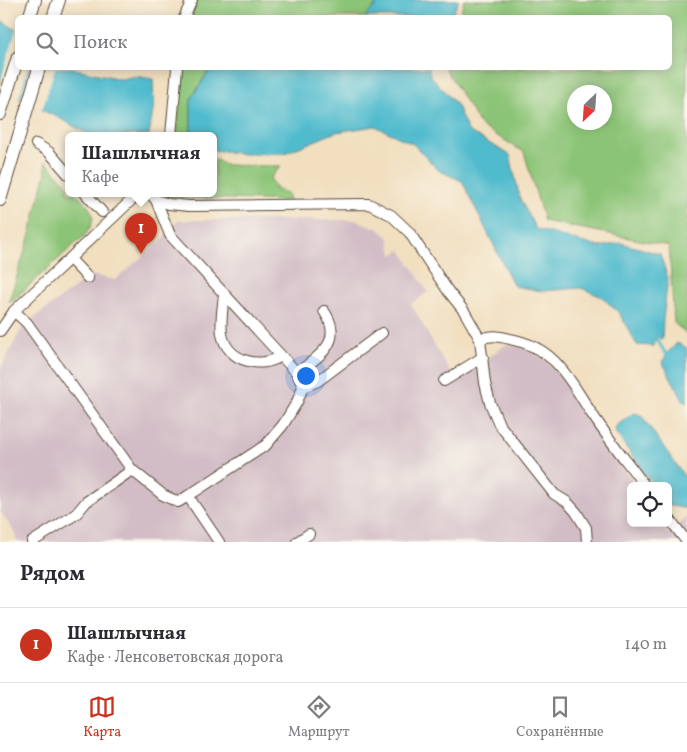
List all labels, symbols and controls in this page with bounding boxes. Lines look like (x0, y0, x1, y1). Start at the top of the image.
search box (15, 15, 672, 70)
icon: search (33, 29, 61, 57)
text: Поиск (73, 30, 127, 56)
north arrow (567, 85, 612, 130)
popup (65, 132, 217, 197)
text: Шашлычная (81, 141, 201, 167)
text: Кафе (81, 167, 119, 189)
pin: 1 (125, 213, 157, 254)
your location (293, 363, 319, 389)
map controls (627, 482, 672, 527)
button: locate (627, 482, 672, 527)
text: Рядом (20, 560, 85, 589)
text: Шашлычная (67, 621, 186, 647)
text: 1 (33, 634, 39, 656)
text: 140 m (625, 634, 667, 656)
text: Кафе · Ленсоветовская дорога (67, 647, 284, 669)
tab: Карта (83, 693, 121, 742)
tab: Маршрут (288, 693, 350, 742)
tab: Сохранённые (516, 693, 604, 742)

